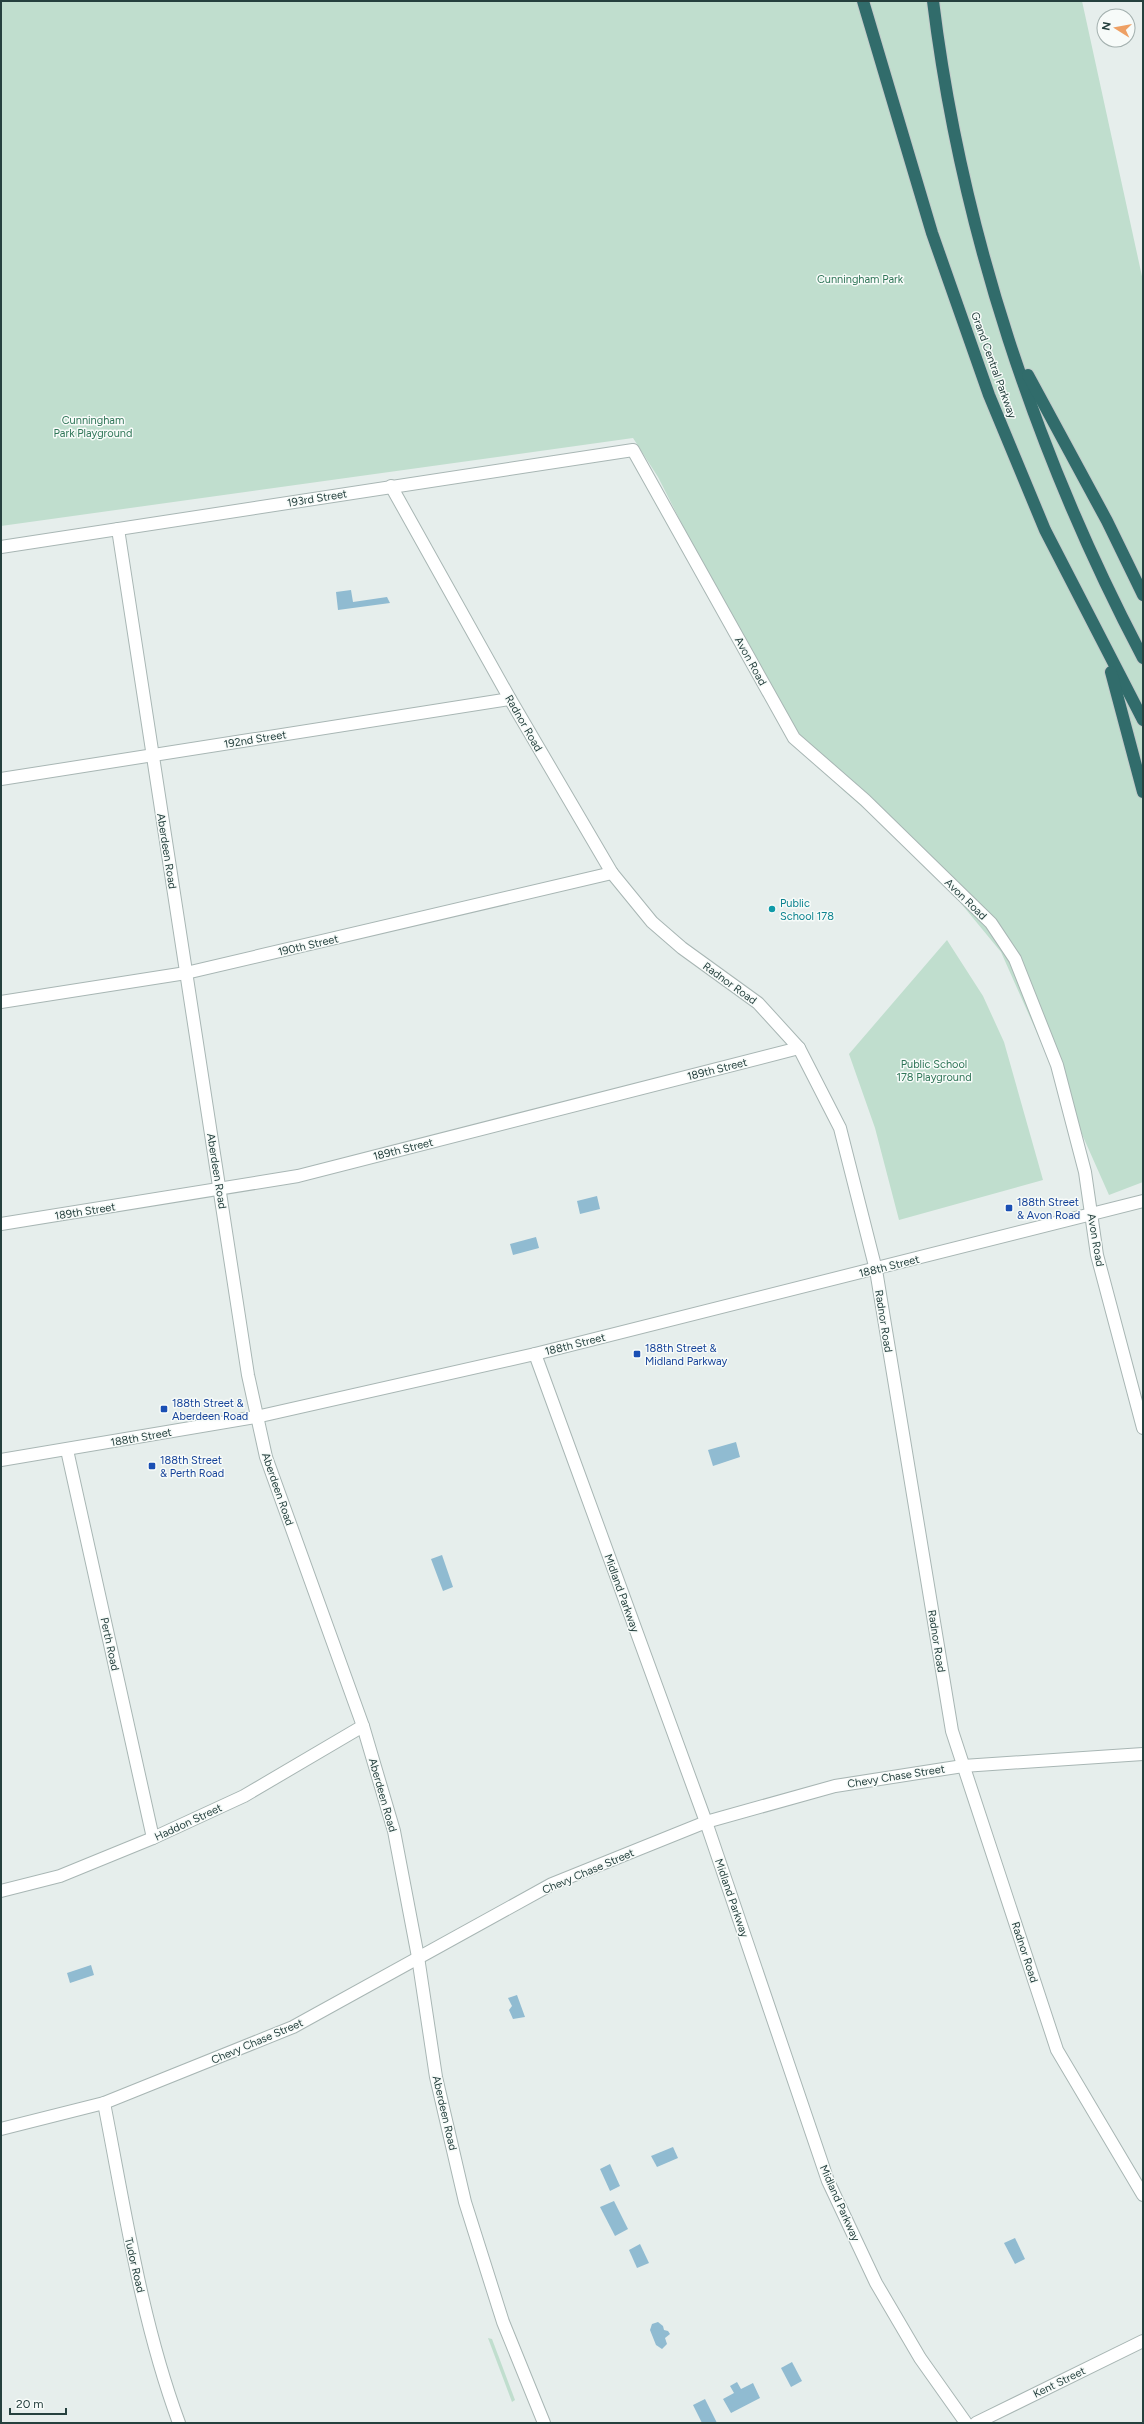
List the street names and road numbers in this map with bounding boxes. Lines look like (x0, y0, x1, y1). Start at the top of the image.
street label: Grand Central Parkway (968, 310, 1019, 420)
street label: 193rd Street (286, 487, 348, 510)
street label: Avon Road (732, 635, 769, 688)
street label: Radnor Road (502, 693, 545, 754)
street label: 192nd Street (223, 728, 287, 751)
street label: Aberdeen Road (154, 812, 179, 890)
street label: Avon Road (942, 876, 989, 923)
street label: 190th Street (277, 932, 340, 959)
street label: Radnor Road (700, 960, 759, 1007)
street label: 189th Street (686, 1056, 748, 1083)
street label: Aberdeen Road (204, 1132, 229, 1210)
street label: 189th Street (372, 1136, 434, 1163)
street label: 189th Street (54, 1200, 116, 1223)
street label: Avon Road (1084, 1213, 1107, 1268)
street label: 188th Street (858, 1253, 921, 1280)
street label: Radnor Road (872, 1289, 895, 1353)
street label: 188th Street (544, 1331, 607, 1358)
street label: 188th Street (109, 1426, 173, 1449)
street label: Aberdeen Road (259, 1451, 296, 1527)
street label: Midland Parkway (601, 1552, 642, 1634)
street label: Radnor Road (925, 1609, 948, 1673)
street label: Perth Road (98, 1616, 122, 1672)
street label: Aberdeen Road (366, 1757, 399, 1834)
street label: Chevy Chase Street (846, 1762, 946, 1791)
street label: Haddon Street (152, 1801, 224, 1844)
street label: Chevy Chase Street (540, 1846, 636, 1897)
street label: Midland Parkway (712, 1857, 751, 1939)
street label: Radnor Road (1009, 1920, 1040, 1984)
street label: Chevy Chase Street (209, 2016, 305, 2067)
street label: Aberdeen Road (430, 2074, 459, 2152)
street label: Midland Parkway (817, 2163, 862, 2244)
street label: Tudor Road (122, 2236, 147, 2294)
street label: Kent Street (1031, 2364, 1087, 2401)

